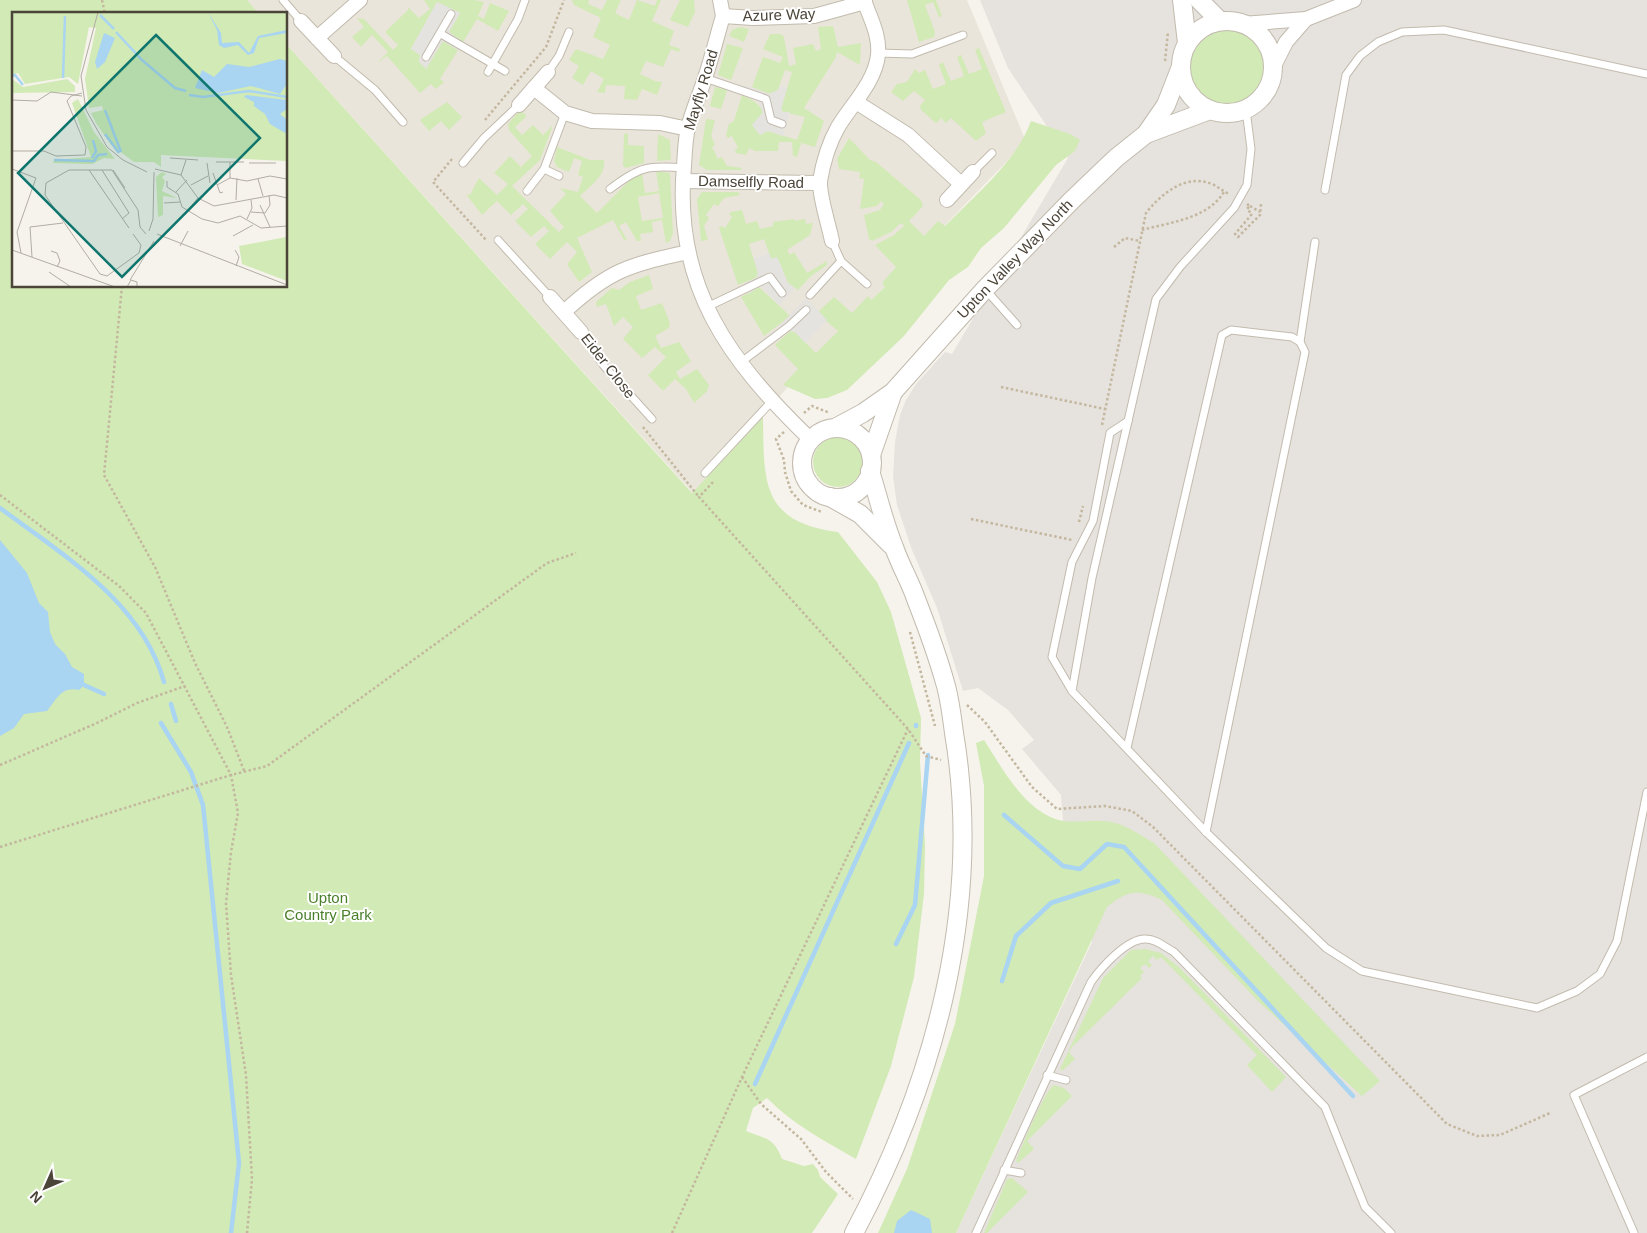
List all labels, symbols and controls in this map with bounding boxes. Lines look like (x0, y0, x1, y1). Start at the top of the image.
street label: Azure Way (742, 5, 816, 24)
inset map (12, 12, 288, 288)
street label: Mayfly Road (680, 48, 721, 132)
street label: Damselfly Road (698, 172, 804, 191)
street label: Upton Valley Way North (954, 196, 1076, 322)
street label: Eider Close (578, 330, 639, 401)
park label: Upton Country Park (284, 889, 372, 923)
north arrow (20, 1163, 70, 1213)
text: N (27, 1188, 45, 1206)

